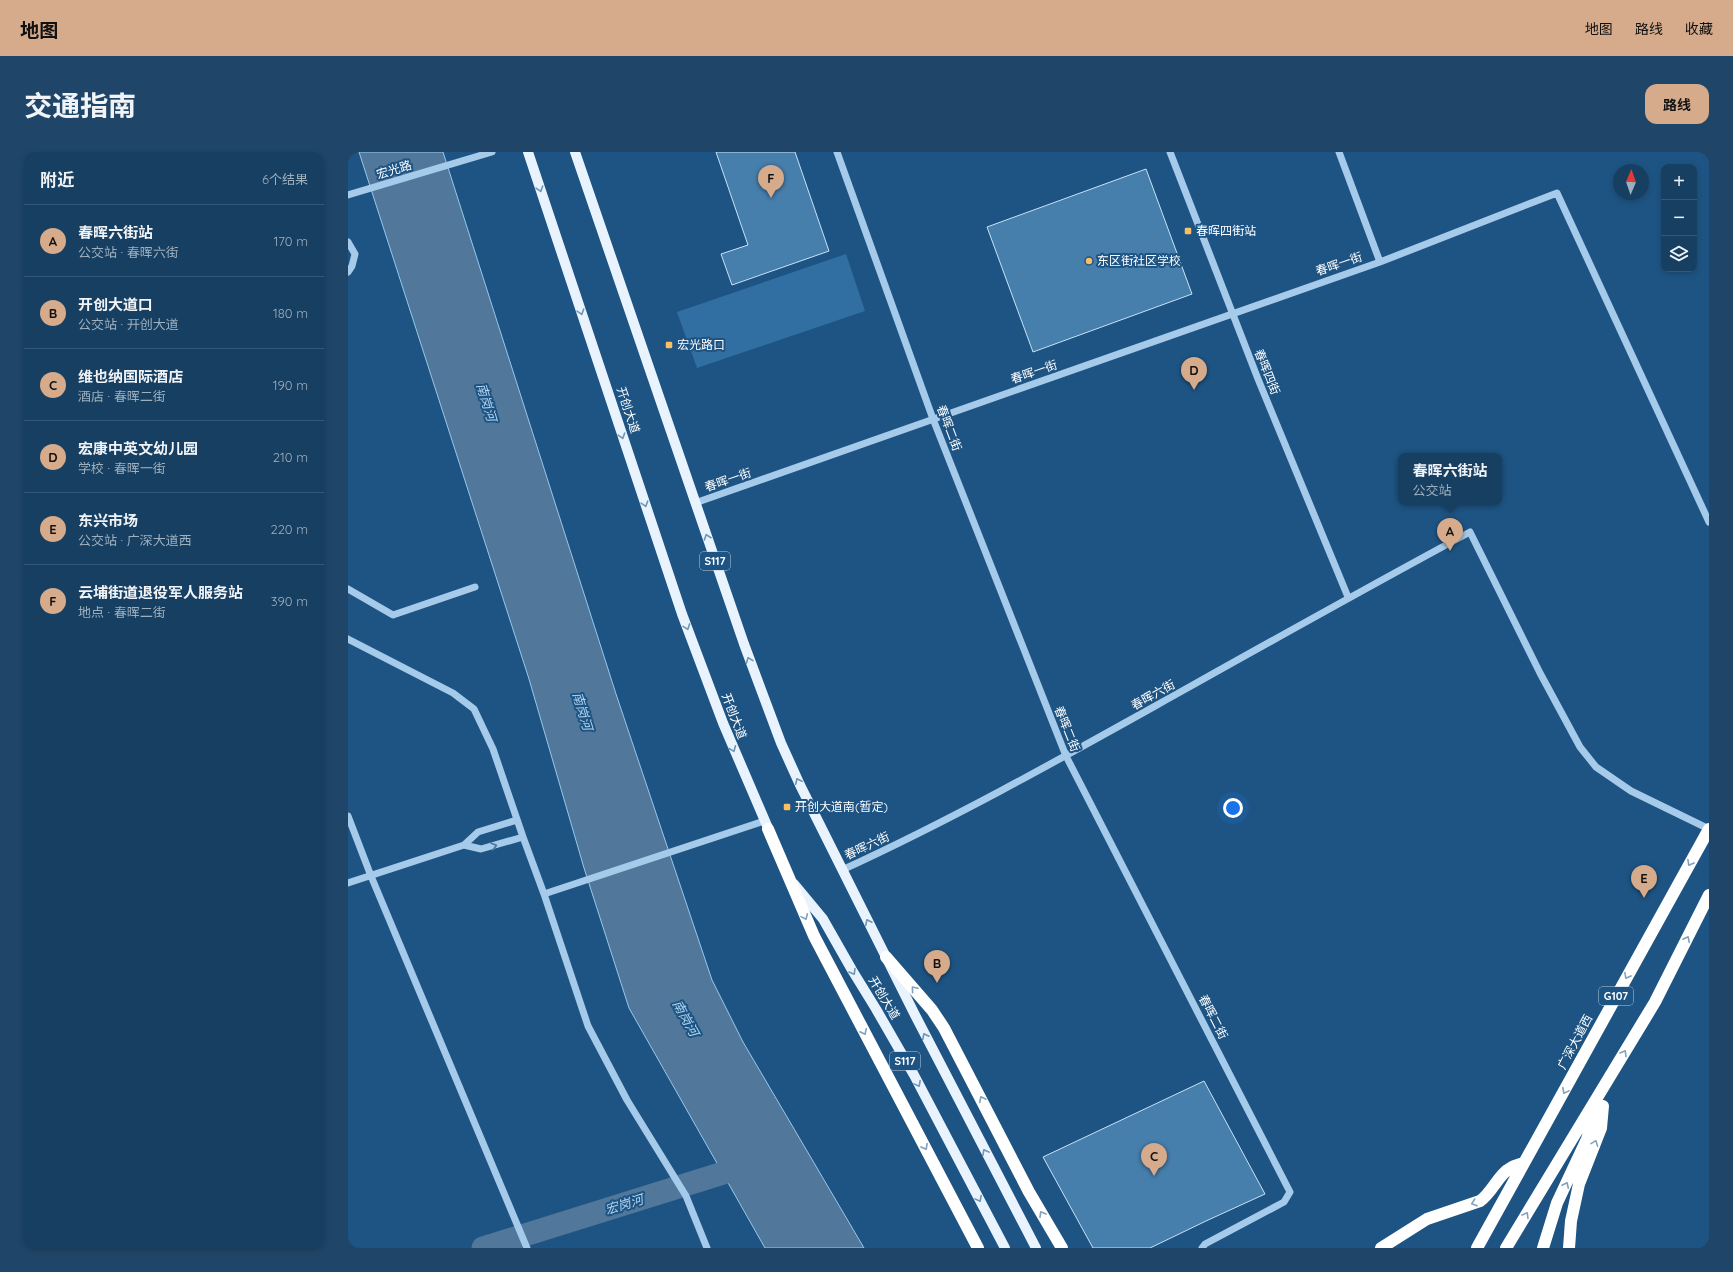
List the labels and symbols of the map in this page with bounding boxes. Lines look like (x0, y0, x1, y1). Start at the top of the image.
street label: 宏光路 (374, 157, 413, 182)
north arrow (1613, 164, 1649, 200)
pin: F (758, 165, 784, 198)
one-way arrow (536, 185, 544, 192)
place label: 春晖四街站 (1196, 223, 1256, 238)
marker: 春晖四街站 (1183, 226, 1193, 236)
street label: 春晖一街 (1314, 249, 1364, 278)
place label: 东区街社区学校 (1097, 253, 1181, 268)
marker: 东区街社区学校 (1084, 256, 1094, 266)
one-way arrow (577, 309, 585, 316)
place label: 宏光路口 (677, 337, 725, 352)
marker: 宏光路口 (664, 340, 674, 350)
street label: 春晖四街 (1252, 347, 1283, 397)
street label: 春晖一街 (1009, 357, 1059, 386)
pin: D (1181, 357, 1207, 390)
water label: 南岗河 (474, 381, 501, 426)
street label: 开创大道 (614, 385, 643, 435)
street label: 春晖二街 (934, 403, 965, 453)
one-way arrow (618, 432, 626, 439)
street label: 春晖一街 (703, 465, 753, 494)
one-way arrow (640, 500, 649, 507)
pin: A (1437, 518, 1463, 551)
one-way arrow (703, 534, 712, 541)
road number: S117 (700, 552, 730, 570)
one-way arrow (682, 624, 690, 631)
one-way arrow (746, 657, 754, 664)
street label: 春晖六街 (1128, 676, 1177, 713)
water label: 南岗河 (570, 690, 597, 735)
street label: 开创大道 (719, 691, 750, 741)
street label: 春晖二街 (1052, 704, 1083, 754)
one-way arrow (728, 744, 736, 752)
one-way arrow (795, 777, 803, 785)
your location (1223, 798, 1243, 818)
place label: 开创大道南(暂定) (795, 799, 888, 814)
marker: 开创大道南(暂定) (782, 802, 792, 812)
street label: 春晖六街 (842, 829, 892, 862)
one-way arrow (490, 842, 497, 851)
one-way arrow (1687, 859, 1695, 866)
pin: E (1631, 865, 1657, 898)
one-way arrow (800, 912, 808, 920)
one-way arrow (865, 919, 873, 926)
one-way arrow (1682, 936, 1690, 944)
pin: B (924, 950, 950, 983)
one-way arrow (848, 968, 856, 975)
one-way arrow (1624, 972, 1631, 980)
street label: 开创大道 (866, 973, 903, 1022)
one-way arrow (912, 986, 919, 993)
road number: G107 (1599, 987, 1633, 1005)
street label: 春晖二街 (1196, 992, 1231, 1042)
water label: 南岗河 (670, 997, 704, 1042)
street label: 广深大道西 (1554, 1012, 1595, 1072)
one-way arrow (859, 1028, 867, 1036)
one-way arrow (923, 1033, 930, 1040)
one-way arrow (1620, 1050, 1627, 1057)
road number: S117 (890, 1052, 920, 1070)
one-way arrow (914, 1080, 921, 1088)
one-way arrow (1562, 1087, 1570, 1094)
one-way arrow (979, 1096, 987, 1104)
one-way arrow (1591, 1139, 1599, 1146)
one-way arrow (920, 1143, 928, 1150)
pin: C (1141, 1143, 1167, 1176)
one-way arrow (982, 1148, 990, 1156)
one-way arrow (1561, 1182, 1569, 1189)
water label: 宏岗河 (603, 1190, 648, 1217)
one-way arrow (974, 1195, 982, 1203)
one-way arrow (1470, 1198, 1477, 1207)
one-way arrow (1040, 1211, 1047, 1218)
one-way arrow (1521, 1212, 1528, 1219)

